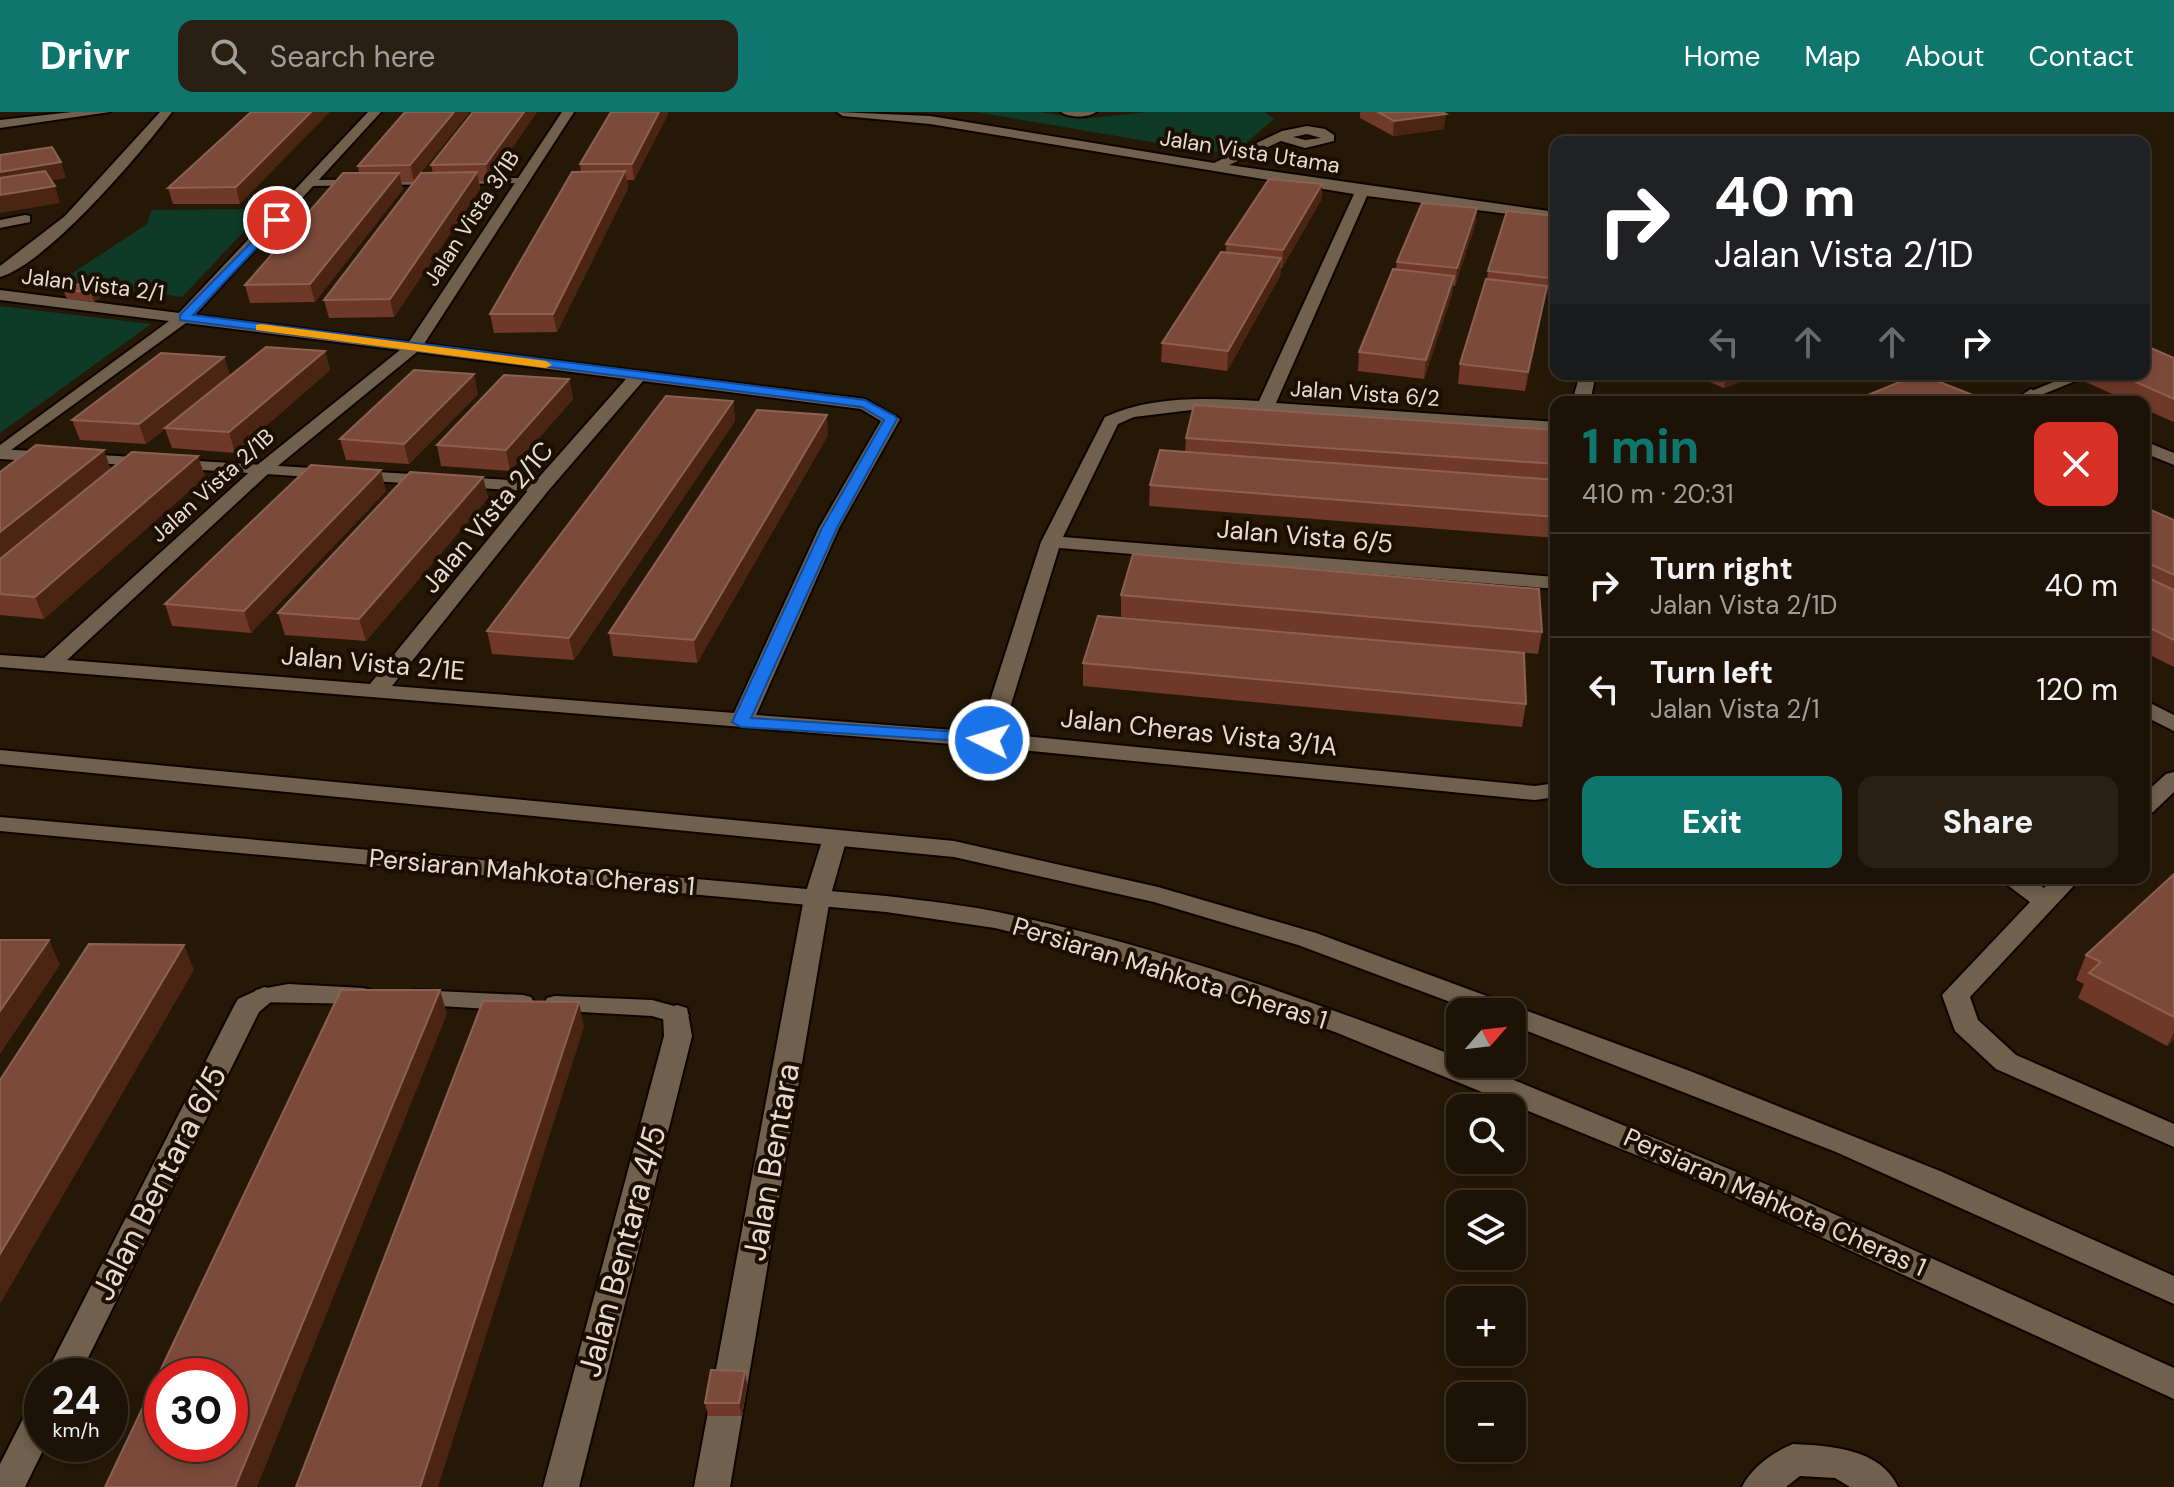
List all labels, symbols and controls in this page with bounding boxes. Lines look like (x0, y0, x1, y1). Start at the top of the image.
search box (178, 20, 738, 92)
text: Drivr (40, 31, 130, 81)
icon: search (206, 34, 250, 78)
text: Search here (270, 37, 435, 76)
text: Home (1684, 38, 1760, 75)
text: Map (1804, 38, 1861, 75)
text: About (1905, 38, 1984, 75)
text: Contact (2028, 38, 2134, 75)
street label: Jalan Vista Utama (1158, 123, 1342, 180)
street label: Jalan Vista 3/1B (417, 145, 526, 292)
text: 40 m (1714, 160, 1856, 233)
icon: right (1582, 168, 1686, 272)
pin (243, 186, 311, 254)
icon: arrive (255, 198, 299, 242)
text: Jalan Vista 2/1D (1714, 231, 1974, 278)
street label: Jalan Vista 2/1 (20, 261, 166, 308)
icon: left (1702, 320, 1746, 364)
icon: ahead (1786, 320, 1830, 364)
icon: ahead (1870, 320, 1914, 364)
icon: right (1954, 320, 1998, 364)
street label: Jalan Vista 6/2 (1289, 374, 1441, 413)
text: 1 min (1582, 415, 1699, 478)
street label: Jalan Vista 2/1B (144, 422, 280, 549)
button: close (2034, 422, 2118, 506)
street label: Jalan Vista 2/1C (413, 434, 561, 600)
text: 410 m · 20:31 (1582, 477, 1734, 511)
street label: Jalan Vista 6/5 (1215, 511, 1395, 561)
text: Turn right (1650, 549, 1793, 588)
icon: right (1582, 563, 1626, 607)
text: 40 m (2045, 566, 2118, 605)
text: Jalan Vista 2/1D (1650, 588, 1838, 622)
street label: Jalan Vista 2/1E (280, 638, 466, 688)
text: Turn left (1650, 653, 1773, 692)
icon: left (1582, 667, 1626, 711)
text: 120 m (2036, 670, 2118, 709)
text: Jalan Vista 2/1 (1650, 692, 1820, 726)
position arrow (947, 698, 1031, 782)
street label: Jalan Cheras Vista 3/1A (1059, 701, 1339, 763)
button: Exit (1582, 776, 1842, 868)
button: Share (1858, 776, 2118, 868)
street label: Persiaran Mahkota Cheras 1 (368, 841, 696, 903)
street label: Persiaran Mahkota Cheras 1 (1009, 909, 1331, 1037)
north arrow (1446, 998, 1526, 1078)
map controls (1446, 998, 1526, 1462)
street label: Jalan Bentara 6/5 (82, 1058, 236, 1308)
street label: Jalan Bentara (733, 1060, 809, 1264)
button: search (1446, 1094, 1526, 1174)
street label: Persiaran Mahkota Cheras 1 (1619, 1120, 1931, 1284)
street label: Jalan Bentara 4/5 (568, 1121, 676, 1381)
button: layers (1446, 1190, 1526, 1270)
button: + (1446, 1286, 1526, 1366)
speed limit sign: 30 (144, 1358, 248, 1462)
text: 24 (52, 1374, 100, 1426)
button: − (1446, 1382, 1526, 1462)
text: km/h (52, 1417, 100, 1443)

